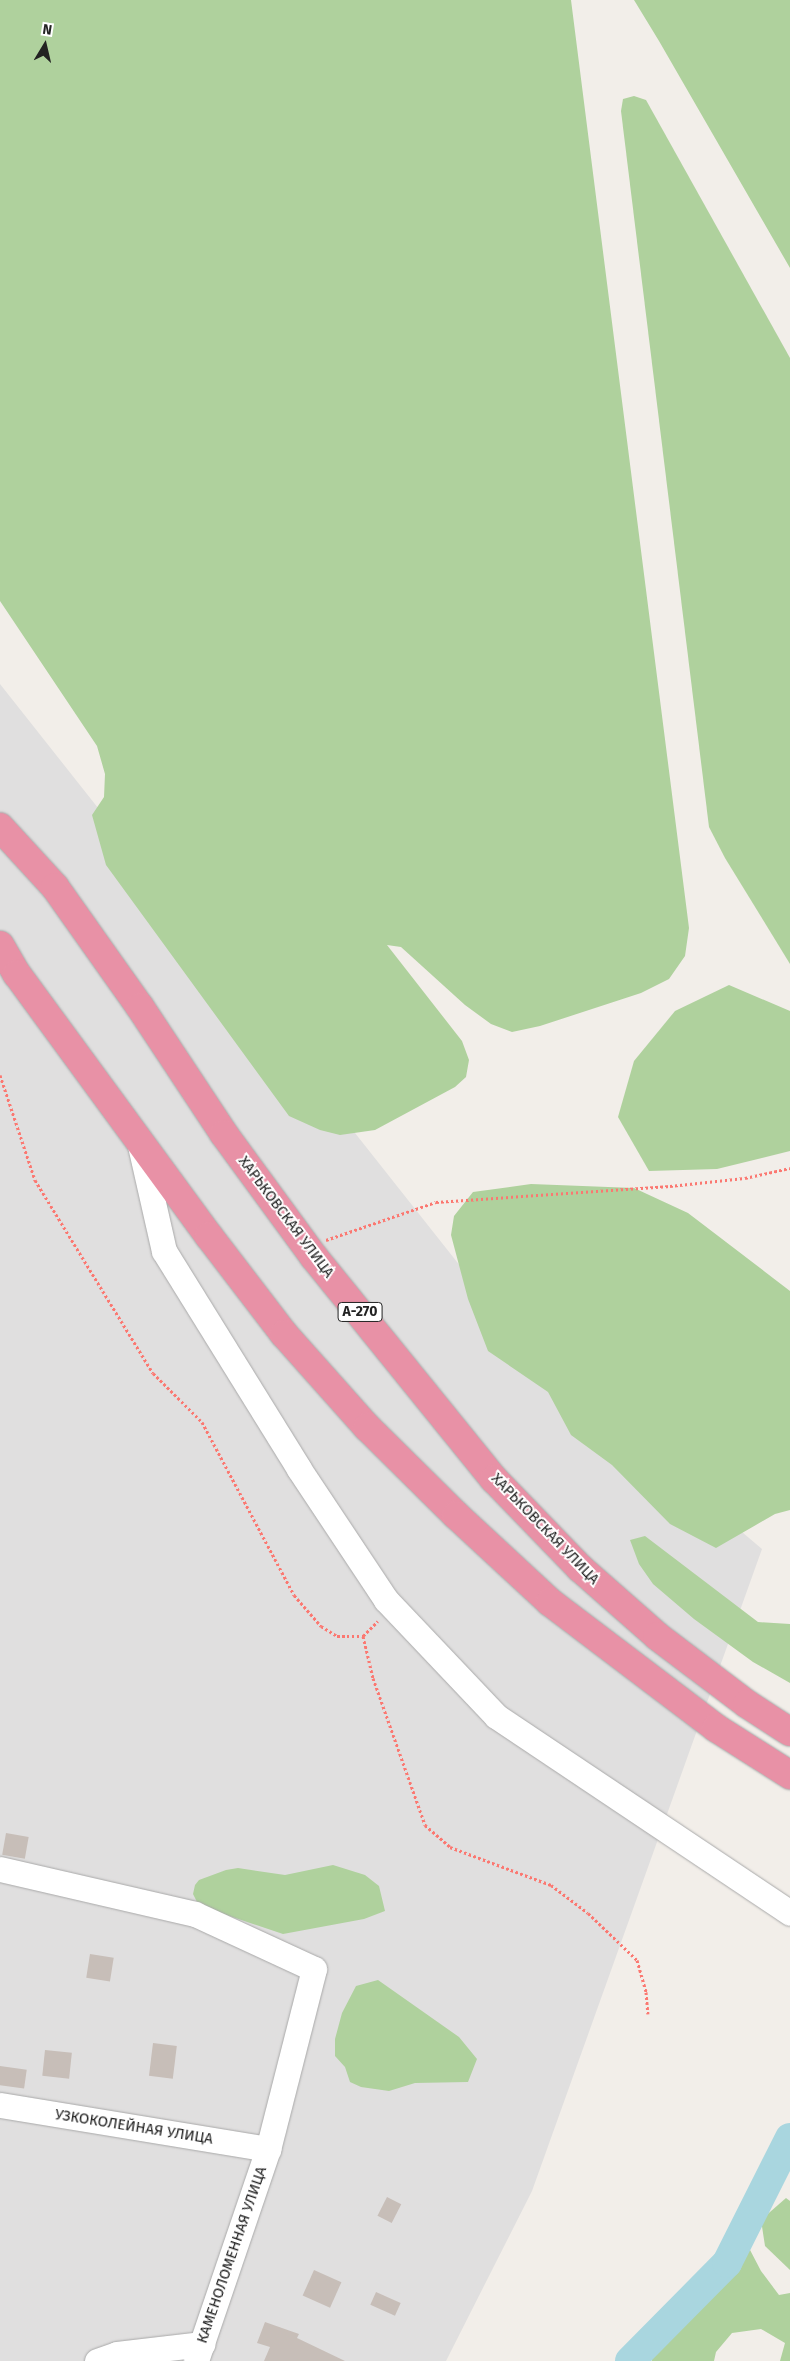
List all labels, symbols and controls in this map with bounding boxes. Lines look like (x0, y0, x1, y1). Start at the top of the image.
north arrow (20, 20, 70, 70)
text: N (41, 21, 53, 39)
street label: ХАРЬКОВСКАЯ УЛИЦА (234, 1153, 338, 1281)
road number: А-270 (338, 1300, 382, 1324)
street label: ХАРЬКОВСКАЯ УЛИЦА (487, 1470, 603, 1588)
street label: УЗКОКОЛЕЙНАЯ УЛИЦА (54, 2106, 214, 2148)
street label: КАМЕНОЛОМЕННАЯ УЛИЦА (193, 2164, 271, 2346)

